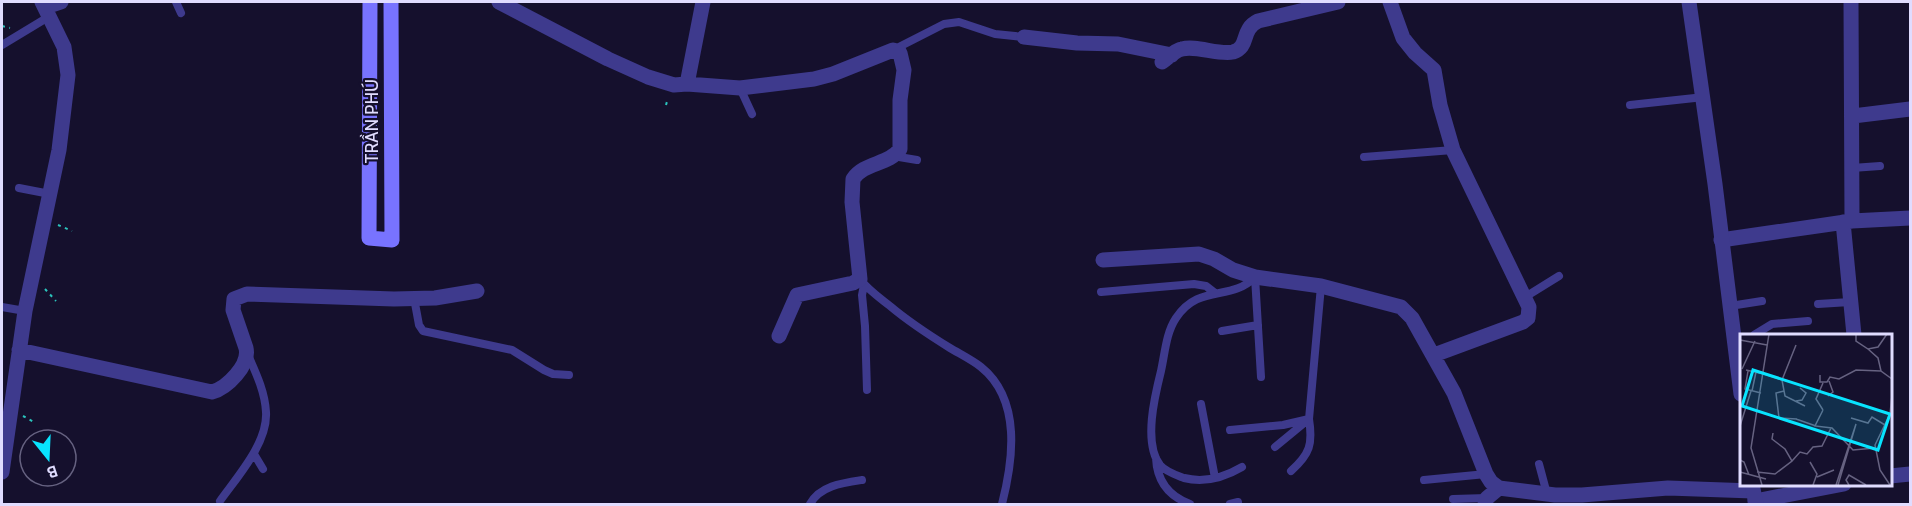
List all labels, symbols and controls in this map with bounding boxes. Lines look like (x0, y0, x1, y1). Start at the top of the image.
street label: TRẦN PHÚ (359, 79, 383, 163)
inset map (1740, 334, 1891, 485)
north arrow (18, 428, 78, 488)
text: B (45, 461, 60, 482)

